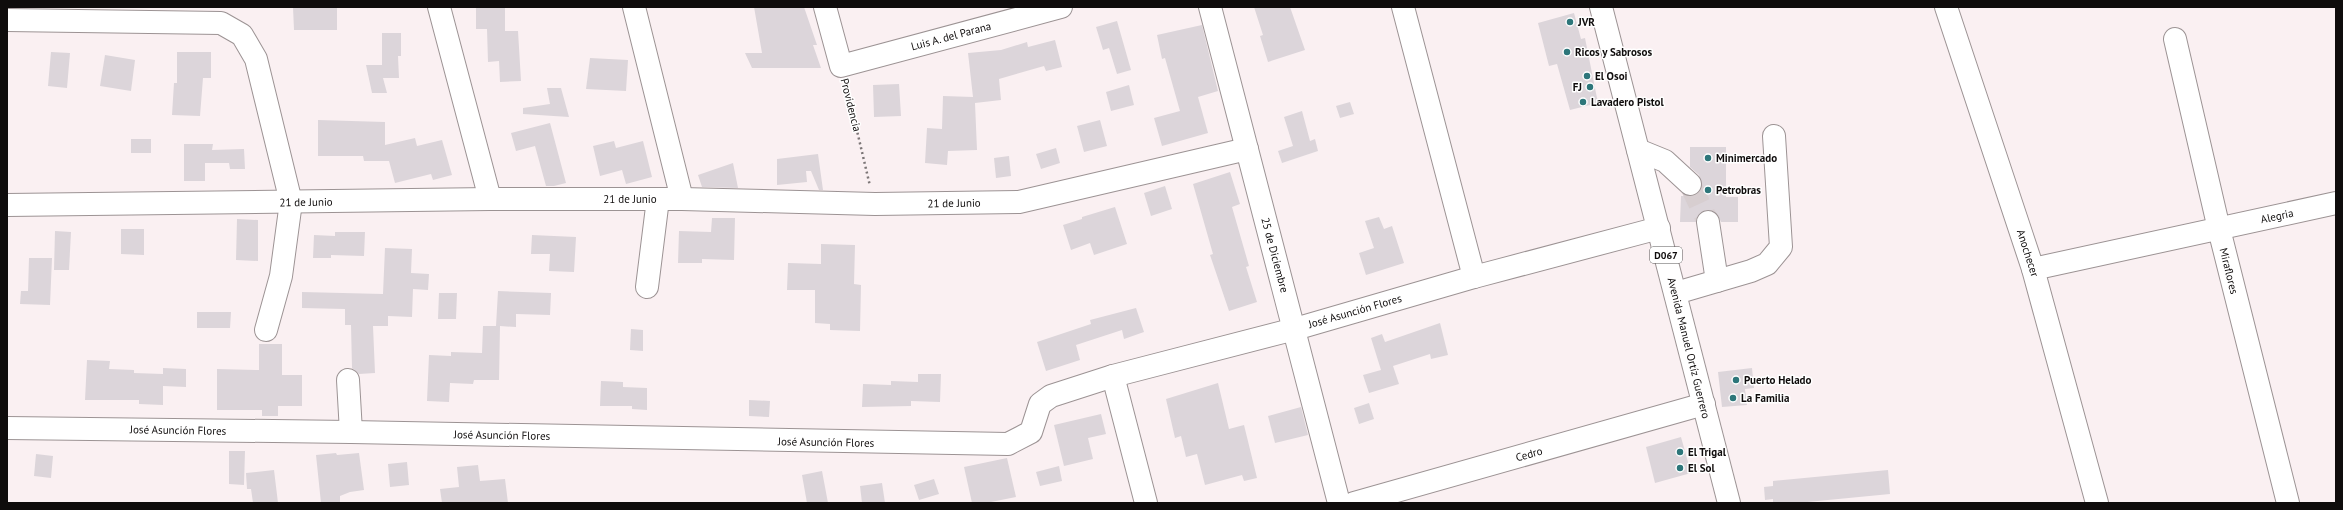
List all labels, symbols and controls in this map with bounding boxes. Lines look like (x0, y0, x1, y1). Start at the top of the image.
place label: JVR (1577, 15, 1595, 29)
marker: JVR (1565, 17, 1575, 27)
street label: Luis A. del Parana (909, 19, 993, 53)
place label: Ricos y Sabrosos (1575, 45, 1652, 59)
marker: Ricos y Sabrosos (1562, 47, 1572, 57)
place label: El Osoi (1595, 69, 1628, 83)
marker: El Osoi (1582, 71, 1592, 81)
street label: Providencia (838, 77, 864, 133)
place label: FJ (1573, 80, 1582, 94)
marker: FJ (1585, 82, 1595, 92)
place label: Lavadero Pistol (1591, 95, 1664, 109)
marker: Lavadero Pistol (1578, 97, 1588, 107)
place label: Minimercado (1716, 151, 1777, 165)
marker: Minimercado (1703, 153, 1713, 163)
place label: Petrobras (1716, 183, 1761, 197)
marker: Petrobras (1703, 185, 1713, 195)
street label: 21 de Junio (603, 192, 657, 206)
street label: 21 de Junio (279, 195, 333, 209)
street label: 21 de Junio (927, 196, 981, 210)
street label: Alegria (2259, 206, 2295, 226)
street label: 25 de Diciembre (1258, 216, 1292, 294)
street label: Anochecer (2014, 228, 2042, 279)
street label: Miraflores (2217, 246, 2242, 296)
road number: D067 (1650, 247, 1682, 263)
street label: Avenida Manuel Ortíz Guerrero (1665, 276, 1713, 420)
street label: José Asunción Flores (1306, 291, 1404, 331)
place label: Puerto Helado (1744, 373, 1812, 387)
marker: Puerto Helado (1731, 375, 1741, 385)
place label: La Familia (1741, 391, 1789, 405)
marker: La Familia (1728, 393, 1738, 403)
street label: José Asunción Flores (129, 422, 227, 438)
street label: José Asunción Flores (453, 427, 551, 443)
street label: José Asunción Flores (777, 434, 875, 450)
street label: Cedro (1514, 444, 1544, 464)
place label: El Trigal (1688, 445, 1727, 459)
marker: El Trigal (1675, 447, 1685, 457)
place label: El Sol (1688, 461, 1715, 475)
marker: El Sol (1675, 463, 1685, 473)

